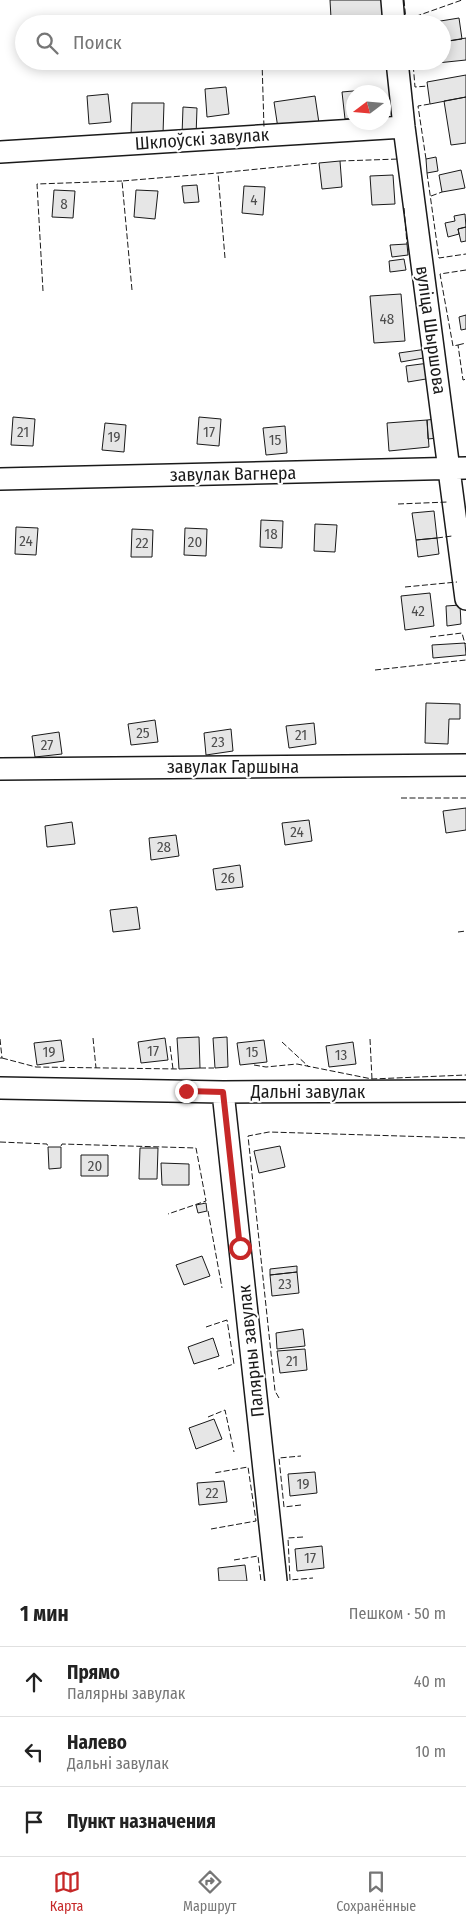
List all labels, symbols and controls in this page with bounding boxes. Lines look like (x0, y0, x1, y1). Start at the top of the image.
search box (15, 15, 451, 70)
icon: search (33, 29, 61, 57)
text: Поиск (73, 31, 122, 54)
north arrow (346, 85, 391, 130)
street label: Шклоўскі завулак (134, 123, 270, 155)
house number: 4 (250, 191, 258, 209)
house number: 8 (60, 195, 68, 213)
street label: вуліца Шыршова (411, 264, 451, 396)
house number: 48 (380, 310, 394, 328)
house number: 21 (17, 423, 29, 441)
house number: 17 (203, 423, 215, 441)
house number: 19 (107, 428, 121, 446)
house number: 15 (269, 431, 281, 449)
street label: завулак Вагнера (170, 462, 297, 486)
house number: 18 (264, 525, 278, 543)
house number: 24 (19, 532, 33, 550)
house number: 20 (188, 533, 202, 551)
house number: 22 (135, 534, 149, 552)
house number: 42 (411, 602, 425, 620)
house number: 25 (136, 724, 150, 742)
house number: 21 (295, 726, 307, 744)
house number: 23 (211, 733, 225, 751)
house number: 27 (41, 736, 53, 754)
street label: завулак Гаршына (167, 756, 299, 778)
house number: 24 (290, 823, 304, 841)
house number: 28 (157, 838, 171, 856)
house number: 26 (221, 869, 235, 887)
house number: 17 (147, 1042, 159, 1060)
house number: 19 (42, 1043, 56, 1061)
house number: 15 (246, 1043, 258, 1061)
house number: 13 (335, 1046, 348, 1064)
route end (175, 1080, 198, 1103)
street label: Дальні завулак (250, 1081, 366, 1103)
house number: 20 (88, 1157, 102, 1175)
route start (229, 1237, 252, 1260)
house number: 23 (278, 1275, 292, 1293)
street label: Палярны завулак (233, 1283, 269, 1418)
house number: 21 (286, 1352, 298, 1370)
house number: 19 (296, 1475, 310, 1493)
house number: 22 (205, 1484, 219, 1502)
house number: 17 (304, 1549, 316, 1567)
text: 1 мин (20, 1601, 69, 1627)
text: Пешком · 50 m (349, 1604, 446, 1623)
text: Прямо (67, 1661, 120, 1684)
icon: ahead (20, 1668, 48, 1696)
text: 40 m (414, 1672, 446, 1691)
text: Палярны завулак (67, 1684, 185, 1703)
text: Налево (67, 1731, 127, 1754)
icon: left (20, 1738, 48, 1766)
text: 10 m (415, 1742, 446, 1761)
text: Дальні завулак (67, 1754, 169, 1773)
icon: arrive (20, 1808, 48, 1836)
text: Пункт назначения (67, 1810, 216, 1833)
tab: Карта (50, 1868, 83, 1915)
tab: Маршрут (183, 1868, 237, 1915)
tab: Сохранённые (336, 1868, 416, 1915)

